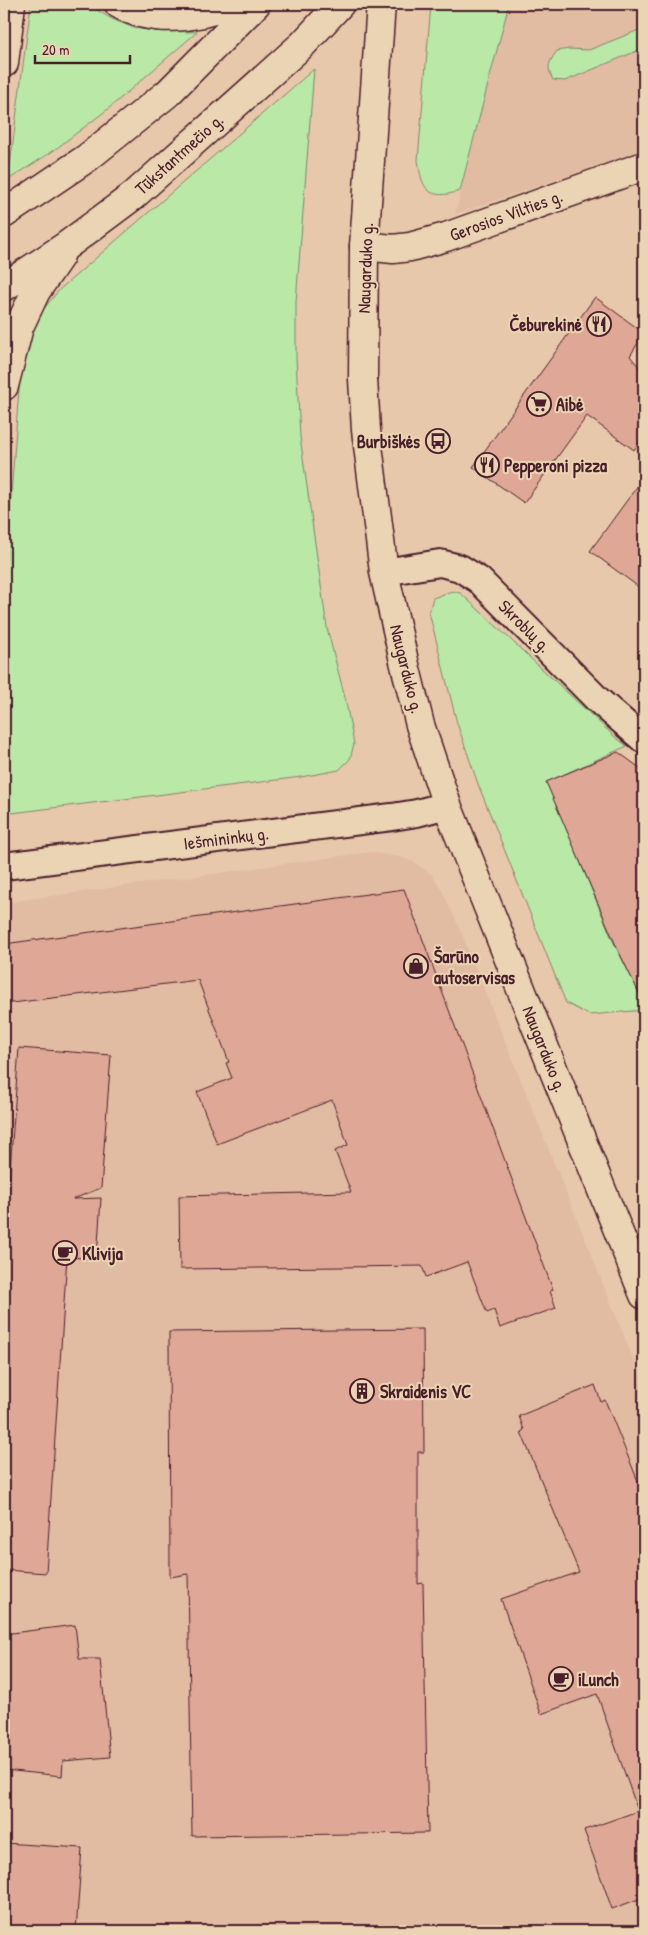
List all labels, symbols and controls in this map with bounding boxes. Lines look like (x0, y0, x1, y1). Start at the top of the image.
scale bar (35, 32, 130, 64)
text: 20 m (42, 39, 69, 60)
street label: Tūkstantmečio g. (129, 107, 229, 201)
street label: Gerosios Vilties g. (446, 183, 566, 247)
street label: Naugarduko g. (351, 222, 379, 314)
restaurant icon: Čeburekinė (586, 311, 612, 337)
place label: Čeburekinė (509, 312, 583, 337)
supermarket icon: Aibė (526, 391, 552, 417)
place label: Aibė (556, 392, 584, 417)
bus stop icon: Burbiškės (425, 428, 451, 454)
place label: Burbiškės (357, 429, 420, 454)
restaurant icon: Pepperoni pizza (474, 452, 500, 478)
place label: Pepperoni pizza (504, 453, 608, 479)
street label: Skroblų g. (493, 594, 557, 658)
street label: Naugarduko g. (384, 622, 430, 716)
street label: Iešmininkų g. (182, 820, 270, 856)
place label: Šarūno autoservisas (434, 944, 515, 990)
shop icon: Šarūno autoservisas (403, 953, 429, 979)
street label: Naugarduko g. (516, 1002, 574, 1096)
cafe icon: Klivija (52, 1240, 78, 1266)
place label: Klivija (82, 1241, 124, 1266)
building icon: Skraidenis VC (349, 1378, 375, 1404)
place label: Skraidenis VC (380, 1379, 471, 1404)
cafe icon: iLunch (548, 1666, 574, 1692)
place label: iLunch (578, 1667, 619, 1692)

